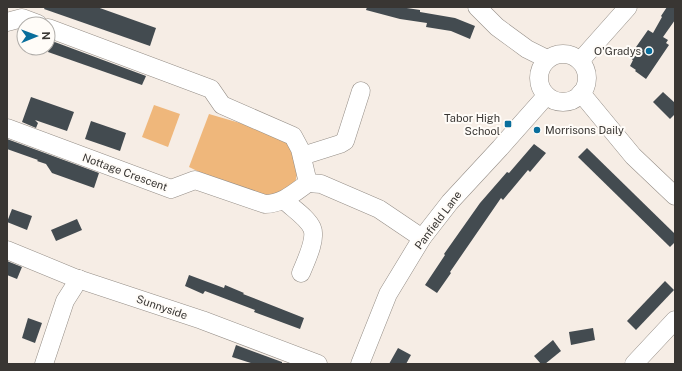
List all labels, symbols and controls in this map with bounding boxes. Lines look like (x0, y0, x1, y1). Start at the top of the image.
north arrow (16, 16, 56, 56)
text: N (40, 31, 52, 40)
place label: O'Gradys (594, 45, 641, 57)
marker: O'Gradys (644, 46, 654, 56)
place label: Tabor High School (444, 112, 500, 137)
marker: Tabor High School (503, 119, 513, 129)
place label: Morrisons Daily (545, 124, 624, 136)
marker: Morrisons Daily (532, 125, 542, 135)
street label: Nottage Crescent (81, 151, 169, 193)
street label: Panfield Lane (412, 189, 464, 251)
street label: Sunnyside (135, 293, 189, 321)

